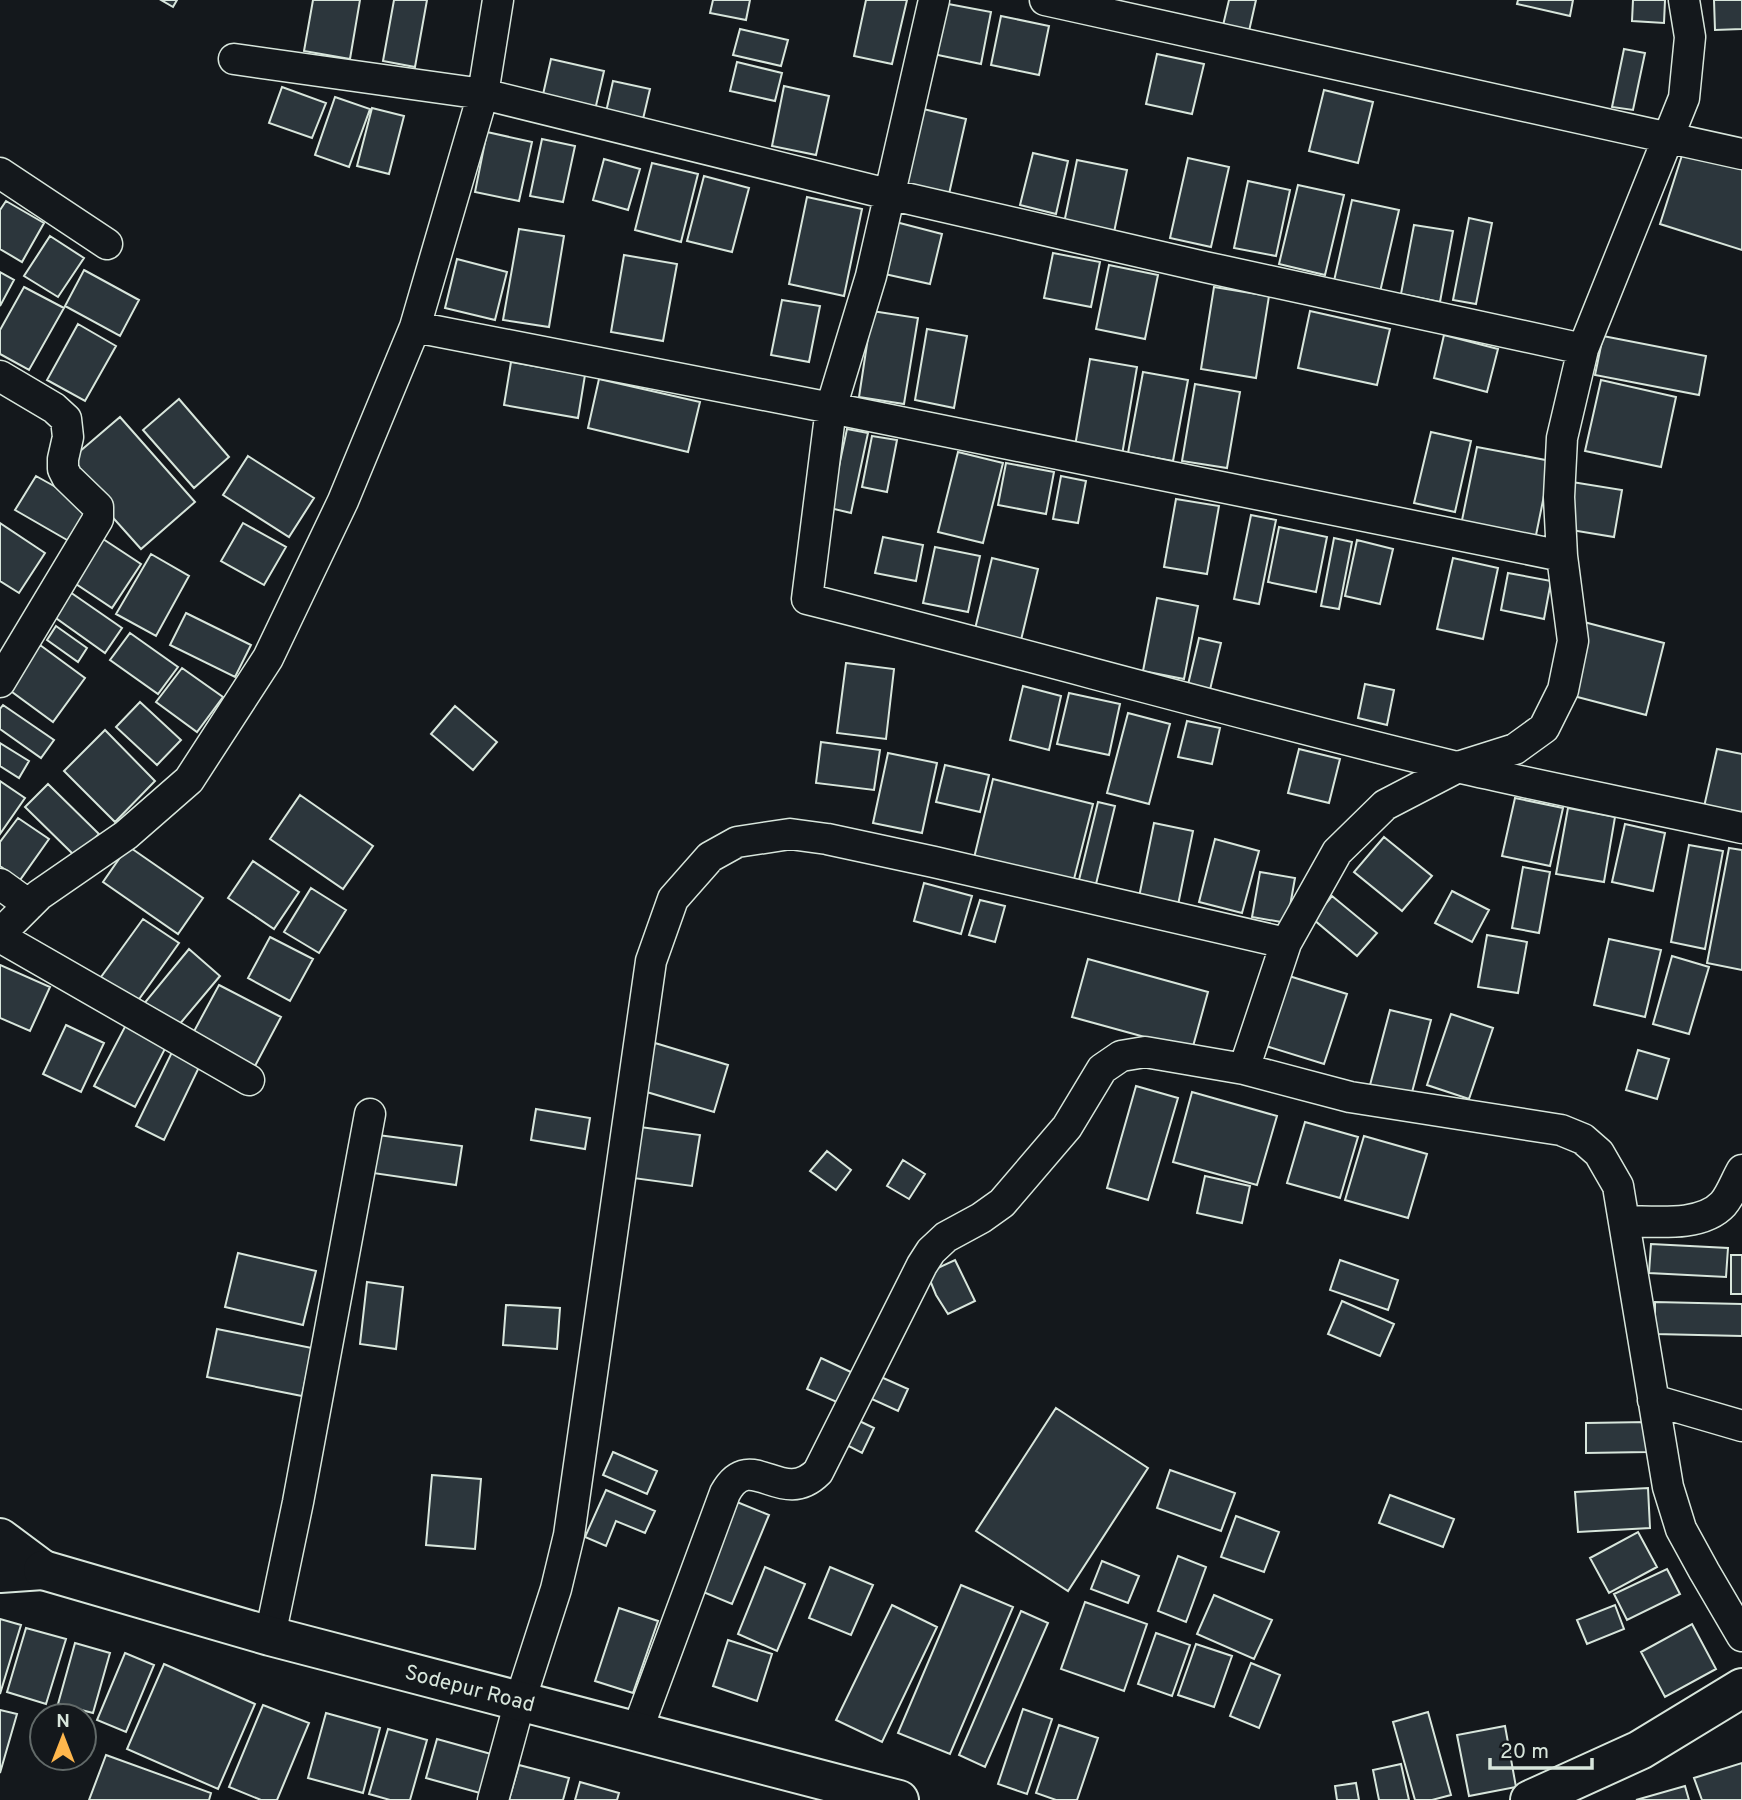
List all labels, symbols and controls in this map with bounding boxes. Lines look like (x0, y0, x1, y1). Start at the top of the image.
street label: Sodepur Road (402, 1660, 537, 1719)
north arrow (28, 1702, 98, 1772)
text: N (56, 1710, 70, 1734)
scale bar (1490, 1727, 1592, 1771)
text: 20 m (1500, 1739, 1549, 1766)

